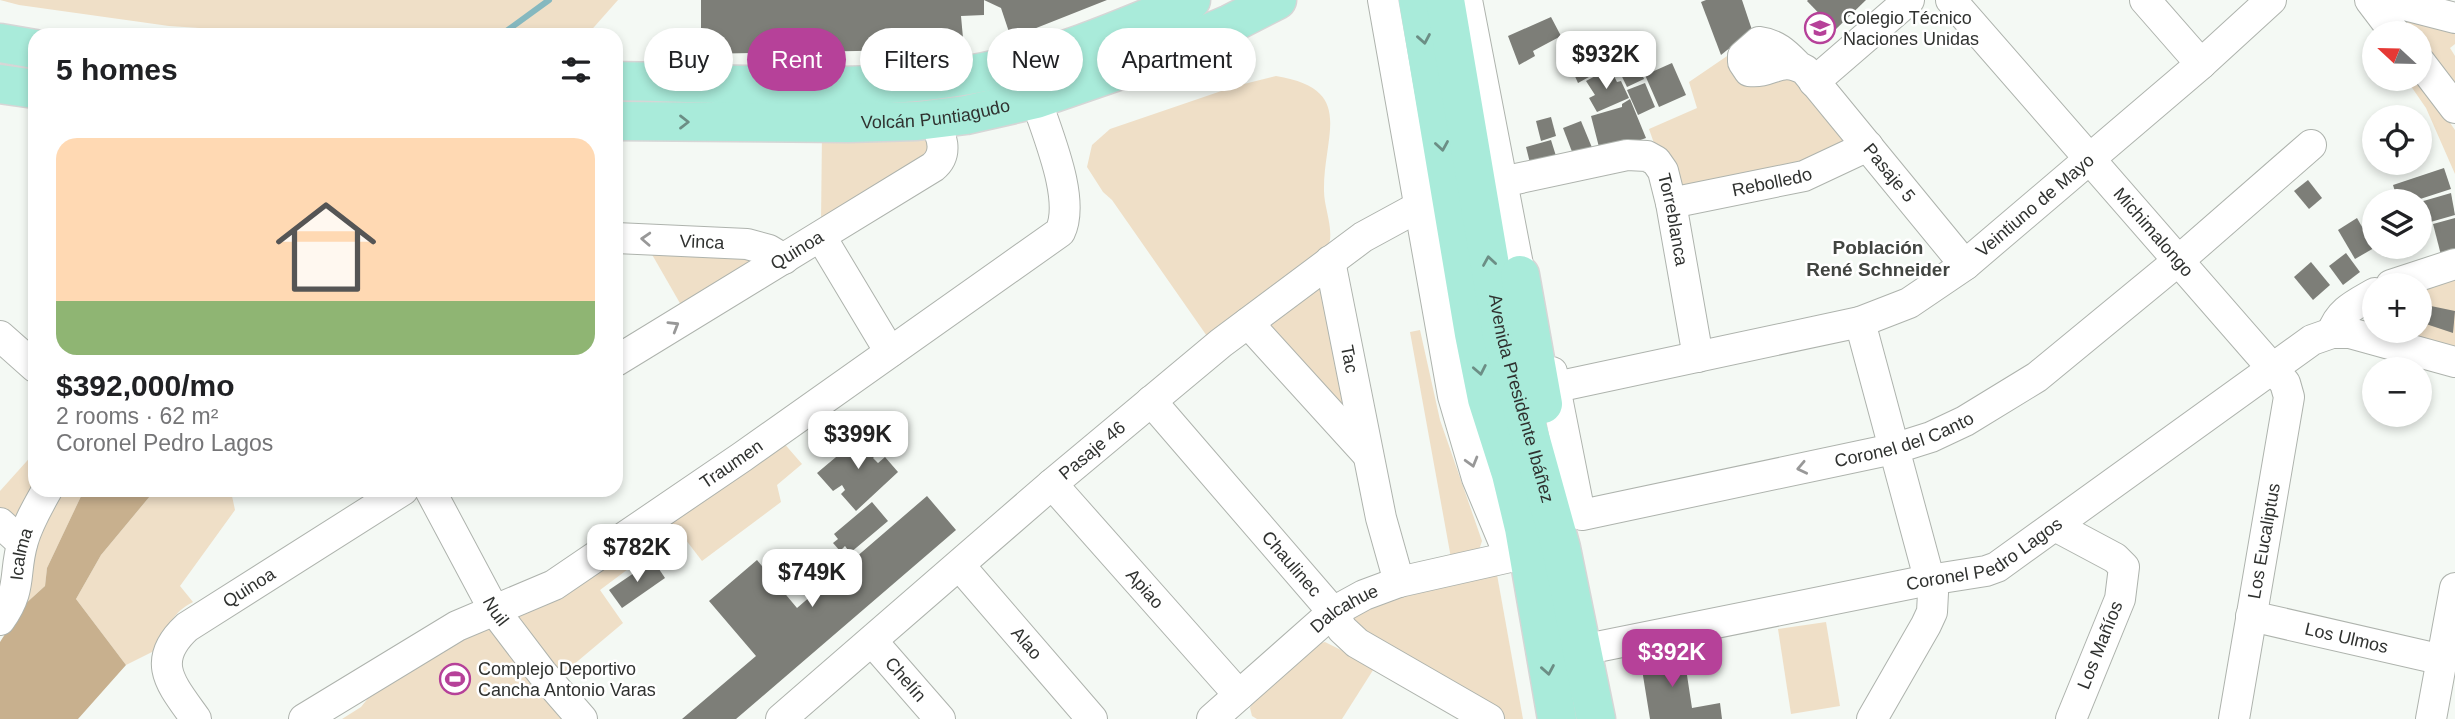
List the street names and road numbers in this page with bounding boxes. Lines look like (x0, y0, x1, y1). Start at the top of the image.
street label: Volcán Puntiagudo (861, 95, 1012, 133)
street label: Pasaje 5 (1859, 139, 1919, 206)
street label: Veintiuno de Mayo (1972, 150, 2098, 261)
street label: Rebolledo (1730, 164, 1815, 200)
street label: Torreblanca (1654, 171, 1692, 268)
street label: Michimalongo (2109, 184, 2197, 281)
street label: Quinoa (767, 226, 828, 274)
street label: Vinca (679, 231, 726, 253)
street label: Avenida Presidente Ibáñez (1485, 293, 1558, 505)
street label: Tac (1337, 343, 1362, 375)
street label: Coronel del Canto (1833, 408, 1977, 471)
street label: Pasaje 46 (1055, 417, 1129, 484)
street label: Traumen (696, 436, 766, 493)
street label: Los Eucaliptus (2244, 482, 2284, 600)
street label: Coronel Pedro Lagos (1904, 513, 2066, 594)
street label: Icalma (7, 524, 37, 582)
street label: Chaulinec (1258, 527, 1325, 601)
street label: Quinoa (219, 563, 280, 612)
street label: Apiao (1122, 565, 1168, 613)
street label: Dalcahue (1306, 581, 1381, 637)
street label: Nuil (479, 593, 513, 630)
street label: Los Mañíos (2073, 598, 2127, 692)
street label: Los Ulmos (2303, 619, 2390, 657)
street label: Alao (1007, 623, 1046, 663)
street label: Chelín (881, 653, 930, 706)

